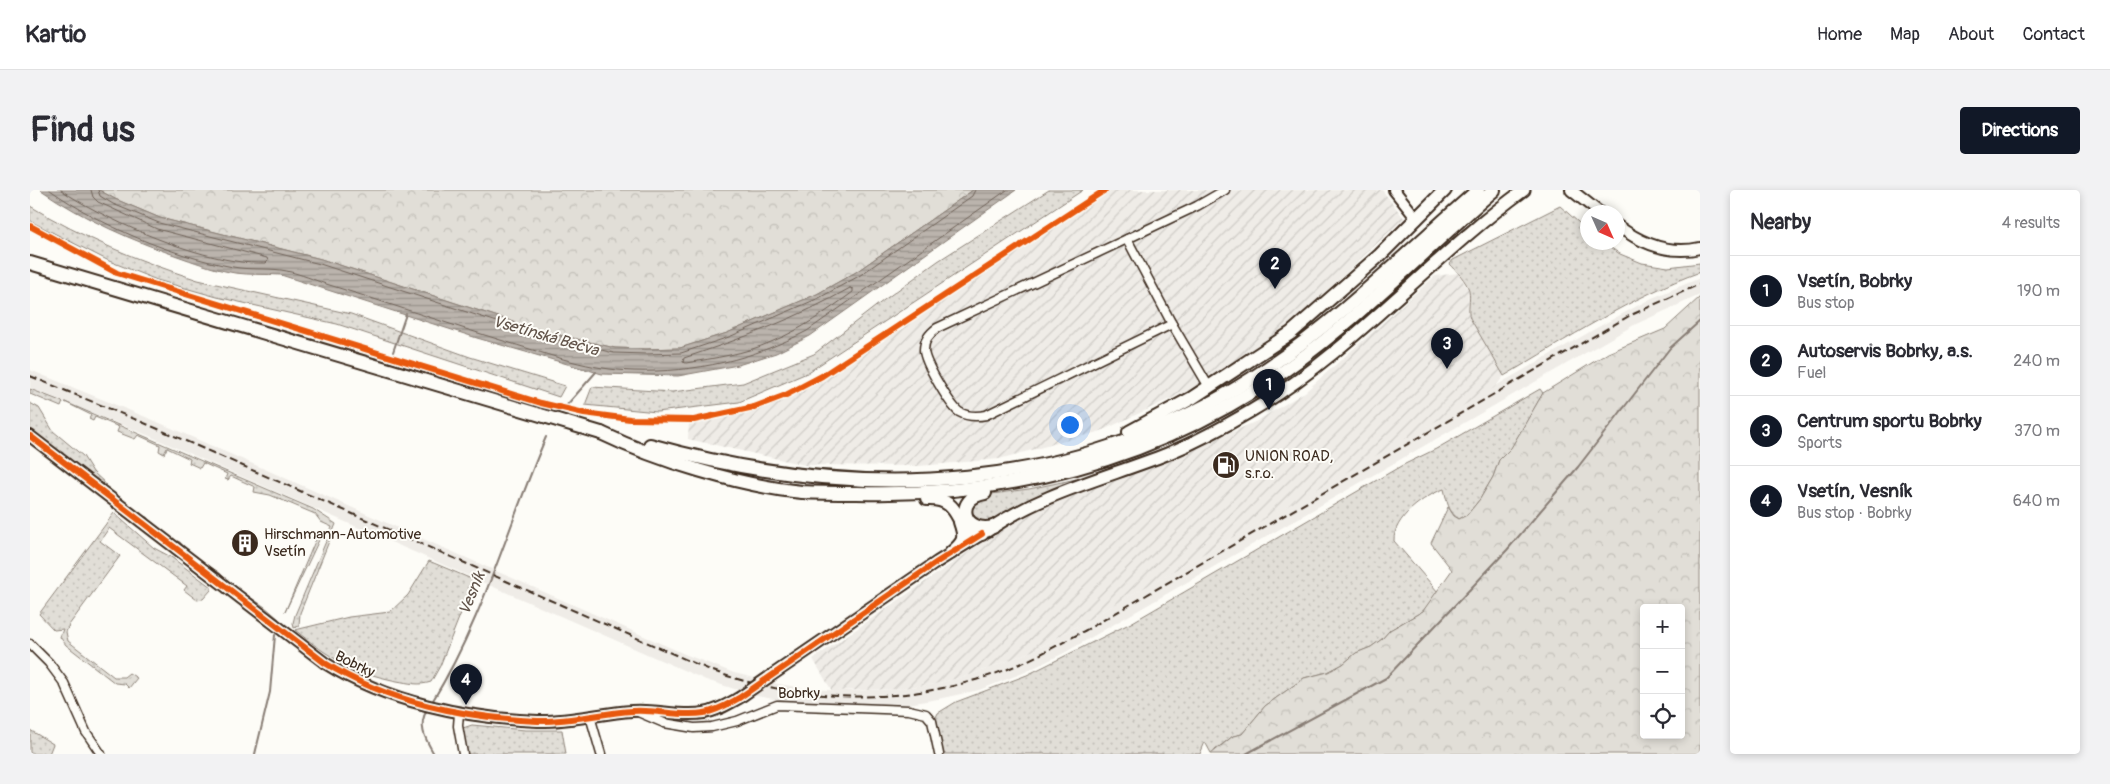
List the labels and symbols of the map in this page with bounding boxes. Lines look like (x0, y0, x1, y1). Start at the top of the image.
north arrow (1580, 205, 1625, 250)
pin: 2 (1259, 248, 1291, 289)
water label: Vsetínská Bečva (491, 311, 602, 361)
pin: 3 (1431, 328, 1463, 369)
pin: 1 (1253, 369, 1285, 410)
your location (1057, 412, 1083, 438)
place label: UNION ROAD, s.r.o. (1245, 447, 1333, 483)
fuel station icon: UNION ROAD, s.r.o. (1211, 450, 1241, 480)
place label: Hirschmann-Automotive Vsetín (264, 525, 422, 561)
building icon: Hirschmann-Automotive Vsetín (230, 528, 260, 558)
water label: Vesník (454, 568, 490, 618)
street label: Bobrky (332, 647, 378, 682)
pin: 4 (450, 664, 482, 705)
street label: Bobrky (778, 684, 821, 703)

